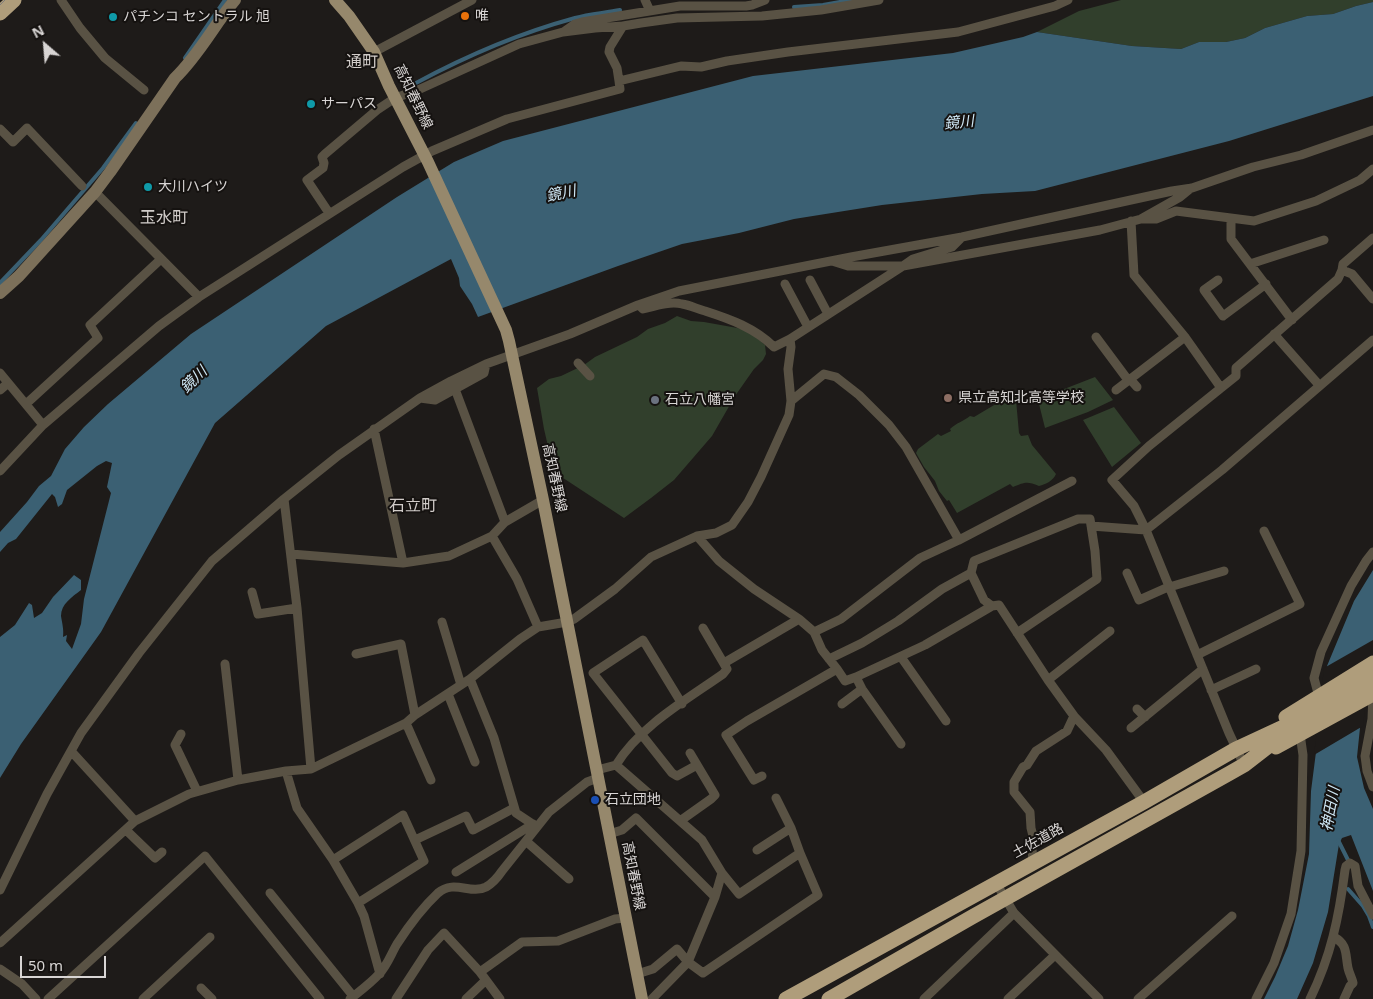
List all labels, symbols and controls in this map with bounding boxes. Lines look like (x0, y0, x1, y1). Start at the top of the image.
place label: 唯 (475, 8, 489, 24)
place label: パチンコ セントラル 旭 (123, 9, 270, 25)
marker: 唯 (459, 10, 471, 22)
marker: パチンコ セントラル 旭 (107, 11, 119, 23)
north arrow (20, 20, 70, 70)
text: N (29, 20, 47, 42)
district label: 通町 (346, 52, 378, 72)
street label: 高知春野線 (390, 62, 436, 132)
place label: サーパス (321, 96, 377, 112)
marker: サーパス (305, 98, 317, 110)
water label: 鏡川 (943, 112, 975, 134)
place label: 大川ハイツ (158, 179, 228, 195)
marker: 大川ハイツ (142, 181, 154, 193)
water label: 鏡川 (544, 182, 578, 206)
district label: 玉水町 (140, 208, 188, 228)
water label: 鏡川 (177, 363, 211, 397)
place label: 県立高知北高等学校 (958, 390, 1084, 406)
place label: 石立八幡宮 (665, 392, 735, 408)
marker: 県立高知北高等学校 (942, 392, 954, 404)
marker: 石立八幡宮 (649, 394, 661, 406)
street label: 高知春野線 (539, 442, 569, 514)
district label: 石立町 (389, 496, 437, 516)
water label: 神田川 (1318, 785, 1344, 833)
place label: 石立団地 (605, 792, 661, 808)
marker: 石立団地 (589, 794, 601, 806)
street label: 土佐道路 (1009, 820, 1067, 862)
street label: 高知春野線 (618, 840, 648, 912)
scale bar (22, 946, 109, 978)
text: 50 m (28, 955, 63, 975)

